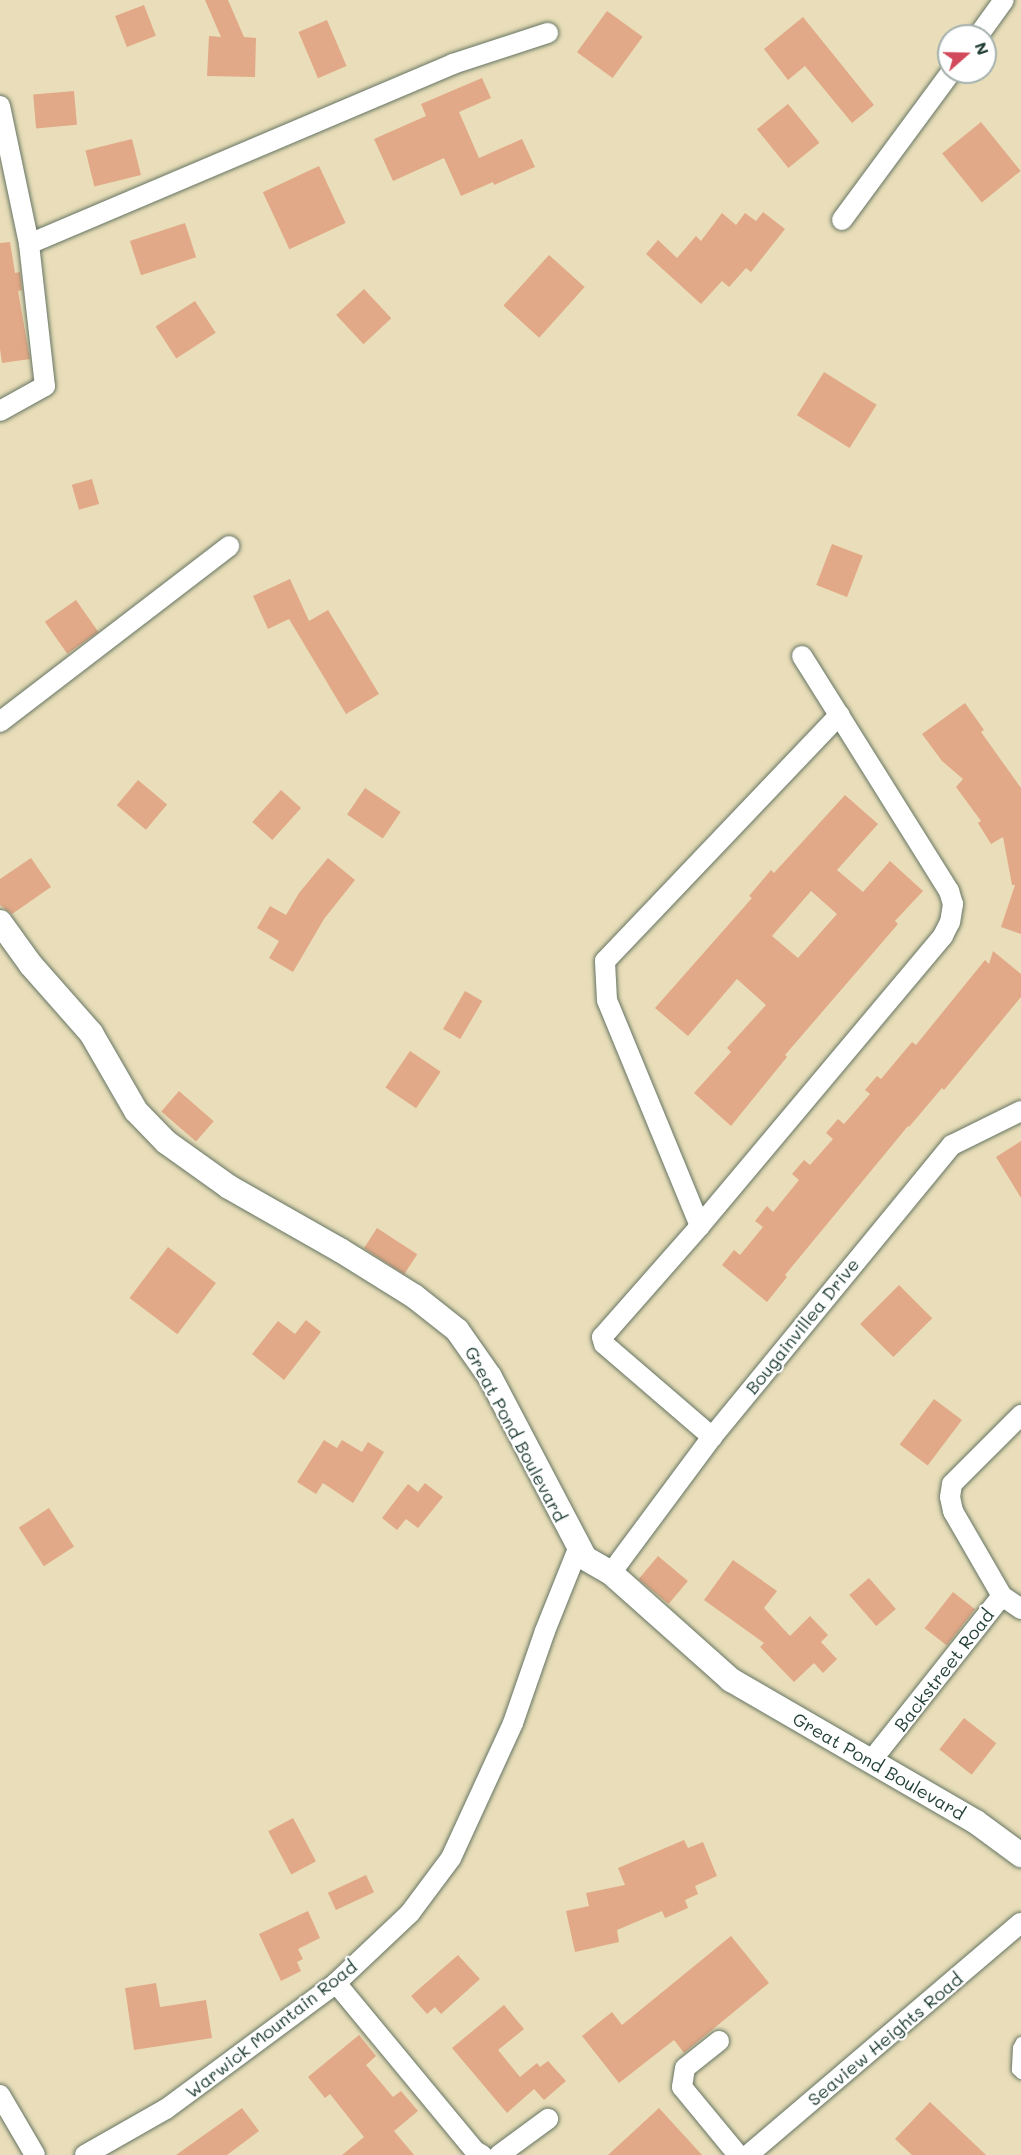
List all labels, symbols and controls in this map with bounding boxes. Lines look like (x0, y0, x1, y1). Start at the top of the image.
north arrow (937, 24, 997, 84)
text: N (971, 39, 994, 58)
street label: Bougainvillea Drive (741, 1254, 863, 1398)
street label: Great Pond Boulevard (461, 1343, 571, 1525)
street label: Backstreet Road (890, 1605, 998, 1735)
street label: Great Pond Boulevard (789, 1708, 969, 1824)
street label: Warwick Mountain Road (181, 1955, 361, 2103)
street label: Seaview Heights Road (803, 1968, 967, 2110)

